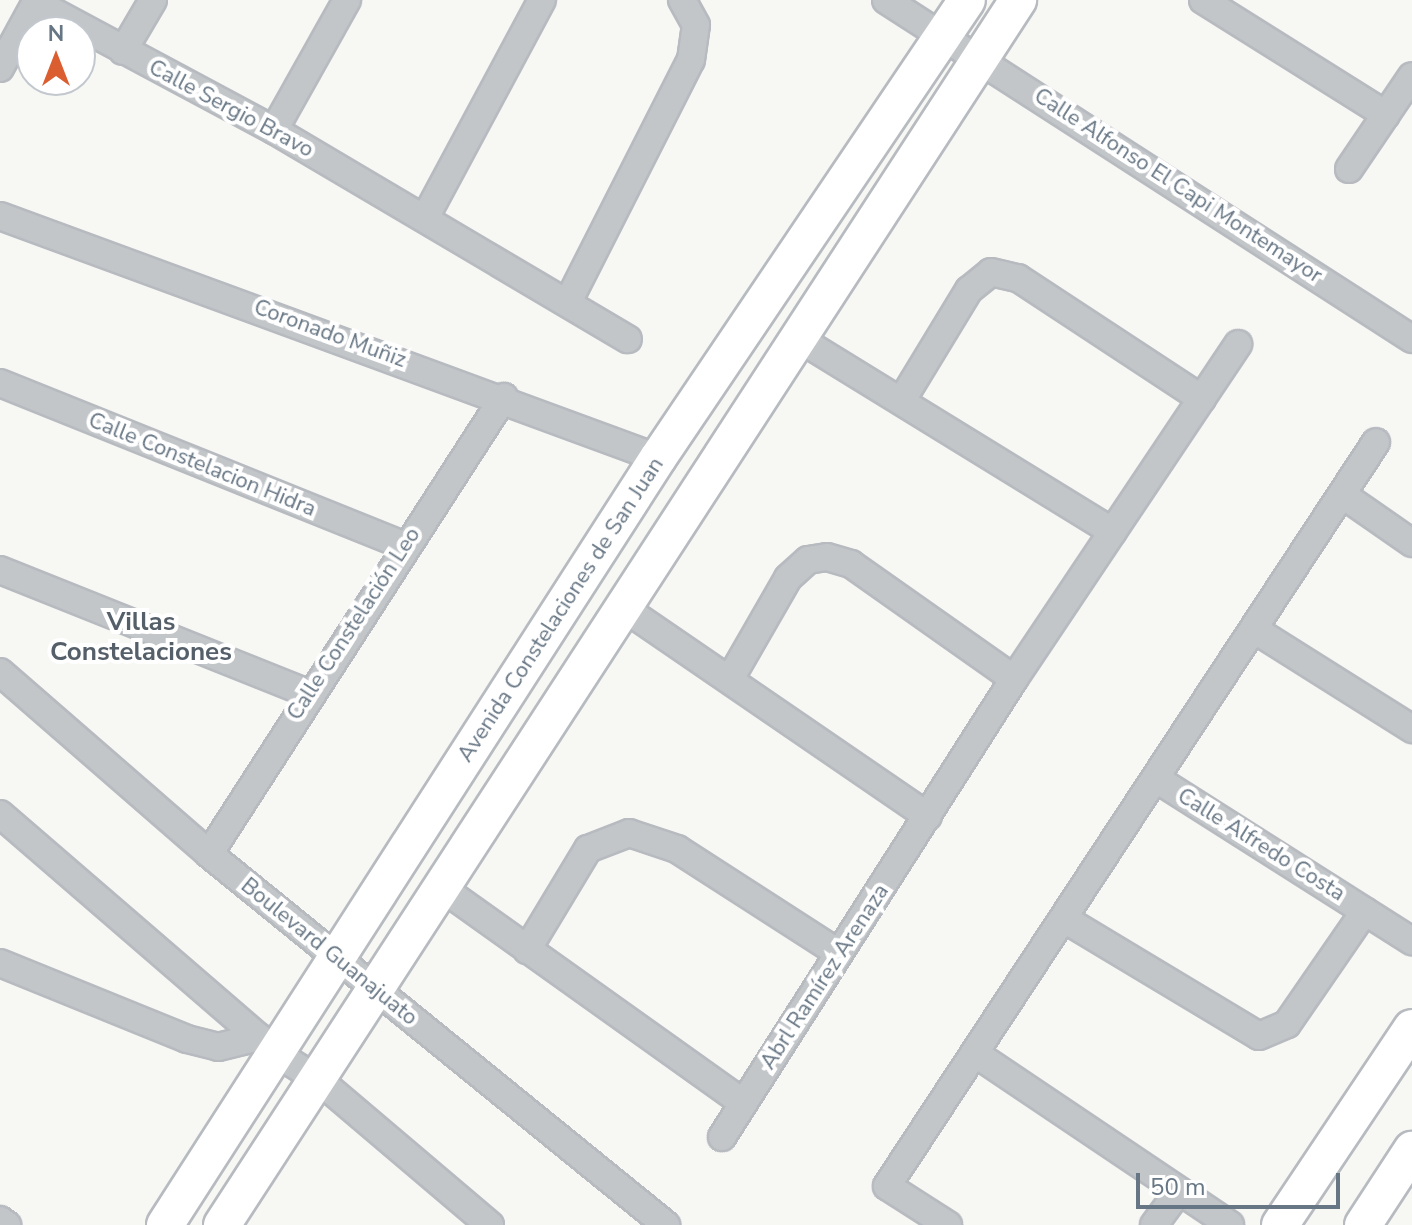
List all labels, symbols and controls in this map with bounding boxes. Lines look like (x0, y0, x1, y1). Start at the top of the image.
north arrow (16, 16, 96, 96)
text: N (48, 19, 64, 49)
street label: Calle Sergio Bravo (144, 54, 318, 164)
street label: Calle Alfonso El Capi Montemayor (1029, 83, 1327, 289)
street label: Coronado Muñiz (250, 294, 410, 374)
street label: Calle Constelacion Hidra (84, 407, 320, 523)
street label: Avenida Constelaciones de San Juan (452, 453, 670, 767)
street label: Calle Constelación Leo (282, 523, 426, 725)
district label: Villas Constelaciones (50, 606, 232, 668)
street label: Calle Alfredo Costa (1172, 783, 1350, 907)
street label: Boulevard Guanajuato (235, 873, 423, 1031)
street label: Abrl Ramírez Arenaza (755, 879, 895, 1075)
scale bar (1140, 1157, 1344, 1207)
text: 50 m (1150, 1171, 1206, 1203)

